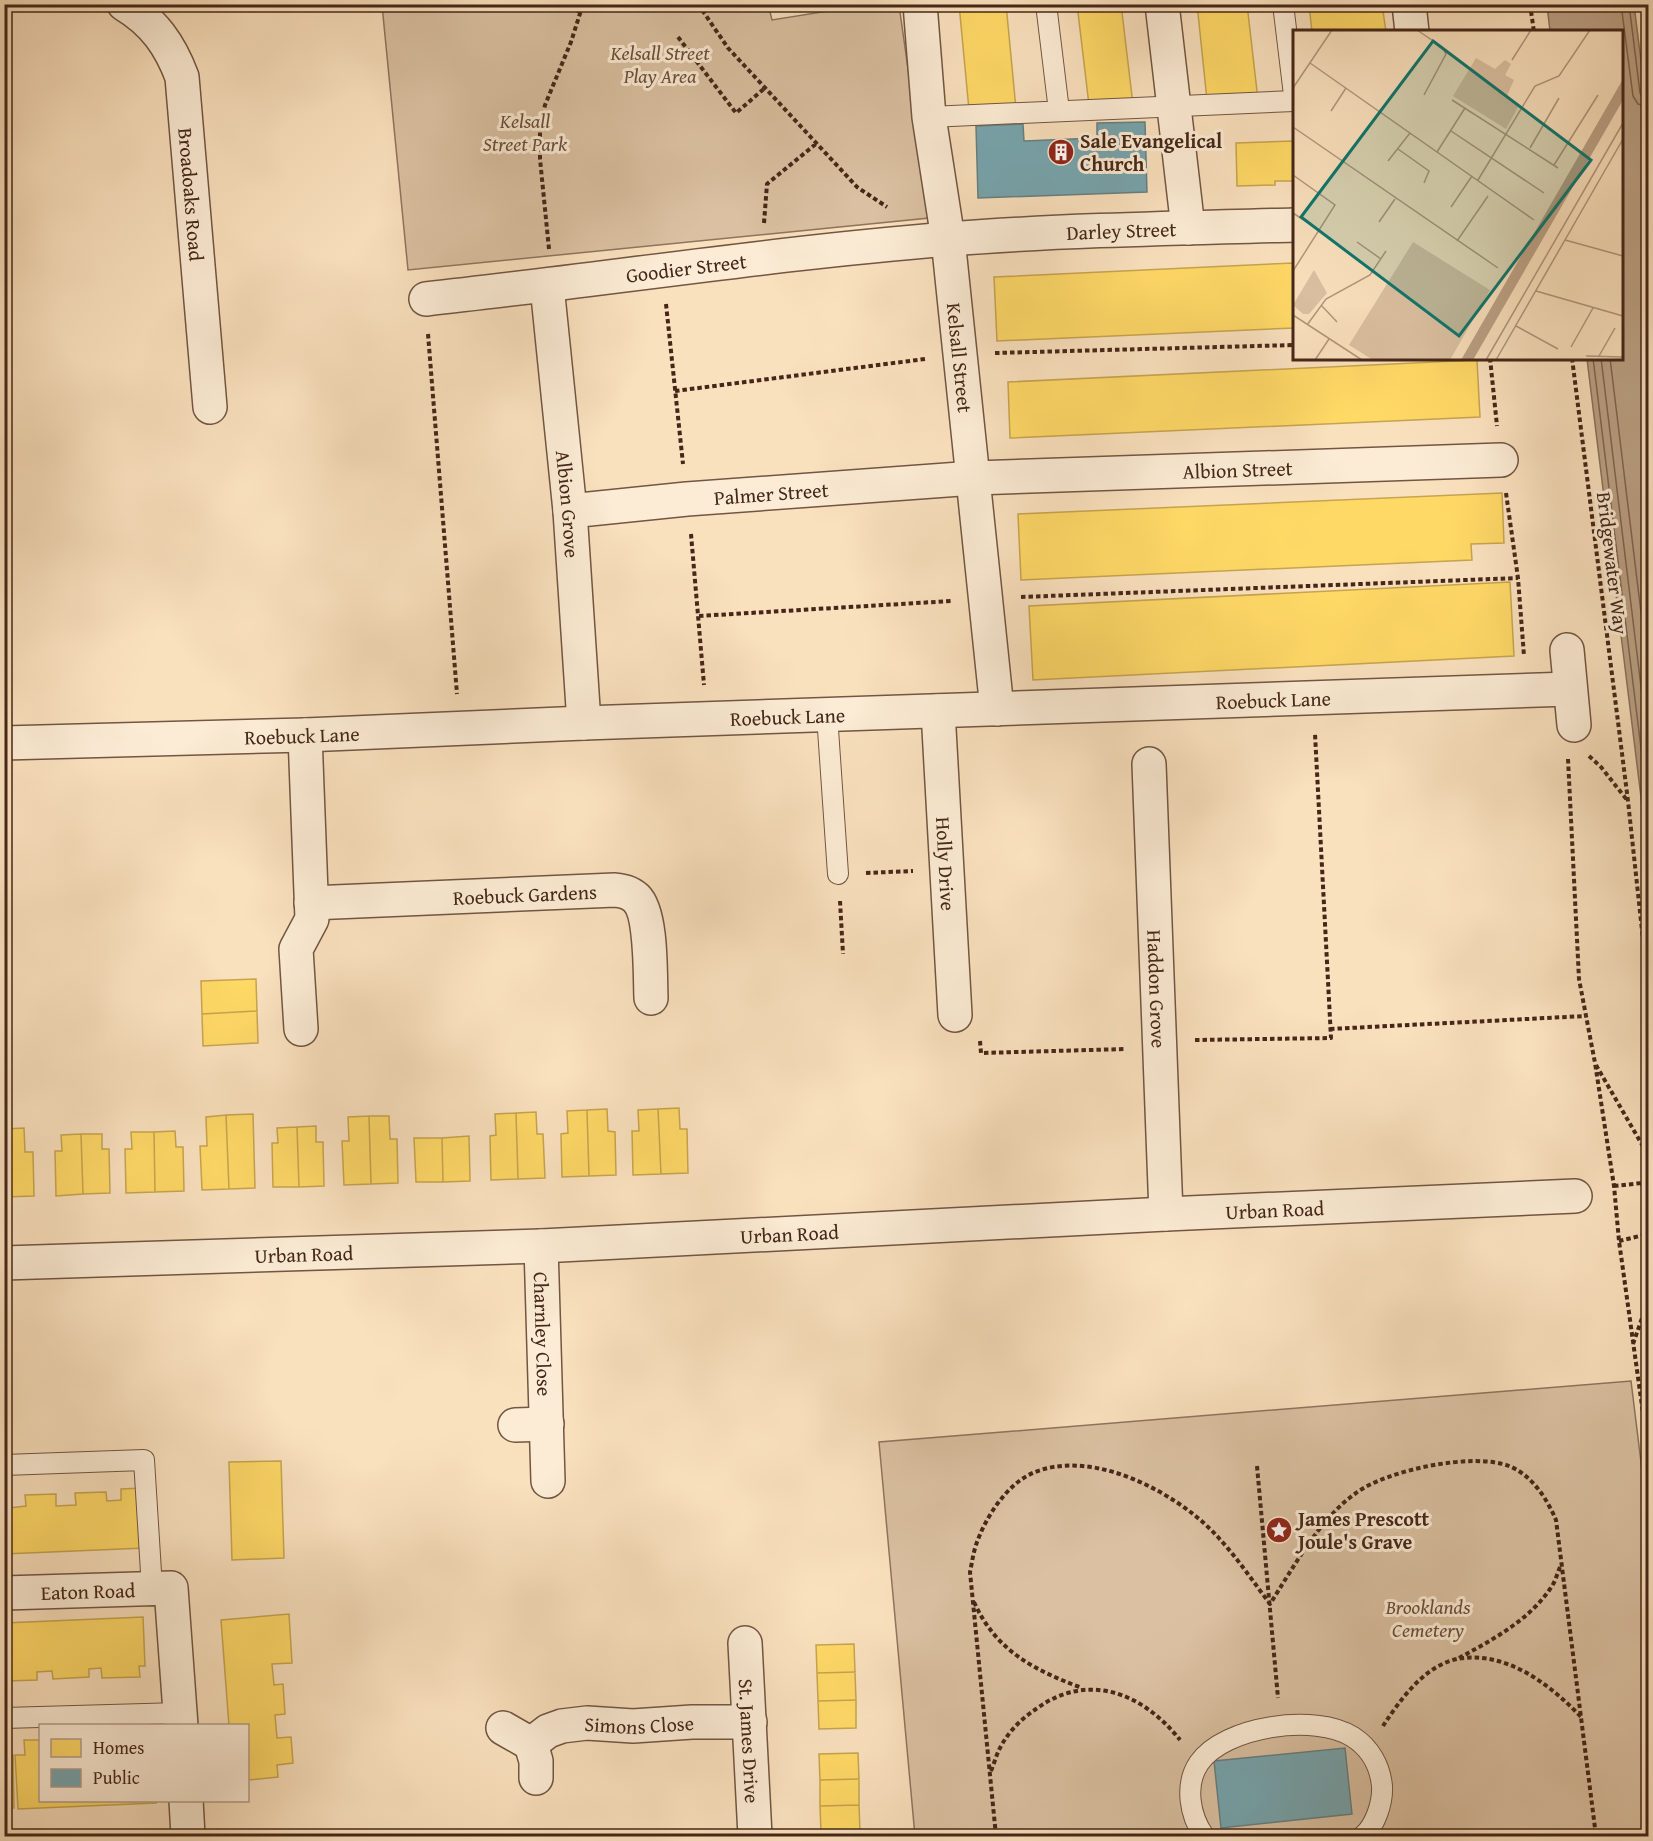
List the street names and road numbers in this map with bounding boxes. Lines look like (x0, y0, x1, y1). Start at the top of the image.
street label: Broadoaks Road (172, 127, 212, 263)
street label: Darley Street (1066, 214, 1177, 246)
street label: Goodier Street (624, 245, 748, 289)
street label: Kelsall Street (940, 301, 981, 414)
street label: Albion Grove (549, 449, 588, 559)
street label: Albion Street (1182, 453, 1293, 485)
street label: Palmer Street (713, 474, 829, 511)
street label: Bridgewater Way (1590, 490, 1636, 636)
street label: Roebuck Lane (1215, 683, 1331, 716)
street label: Roebuck Lane (729, 700, 846, 732)
street label: Roebuck Lane (244, 718, 360, 751)
street label: Holly Drive (929, 816, 964, 912)
street label: Roebuck Gardens (452, 876, 597, 911)
street label: Haddon Grove (1141, 929, 1174, 1049)
street label: Urban Road (1225, 1193, 1325, 1226)
street label: Urban Road (739, 1216, 840, 1250)
street label: Urban Road (254, 1237, 354, 1270)
street label: Charnley Close (527, 1271, 560, 1397)
street label: Eaton Road (40, 1575, 136, 1606)
street label: St. James Drive (732, 1678, 768, 1804)
street label: Simons Close (584, 1707, 695, 1741)

